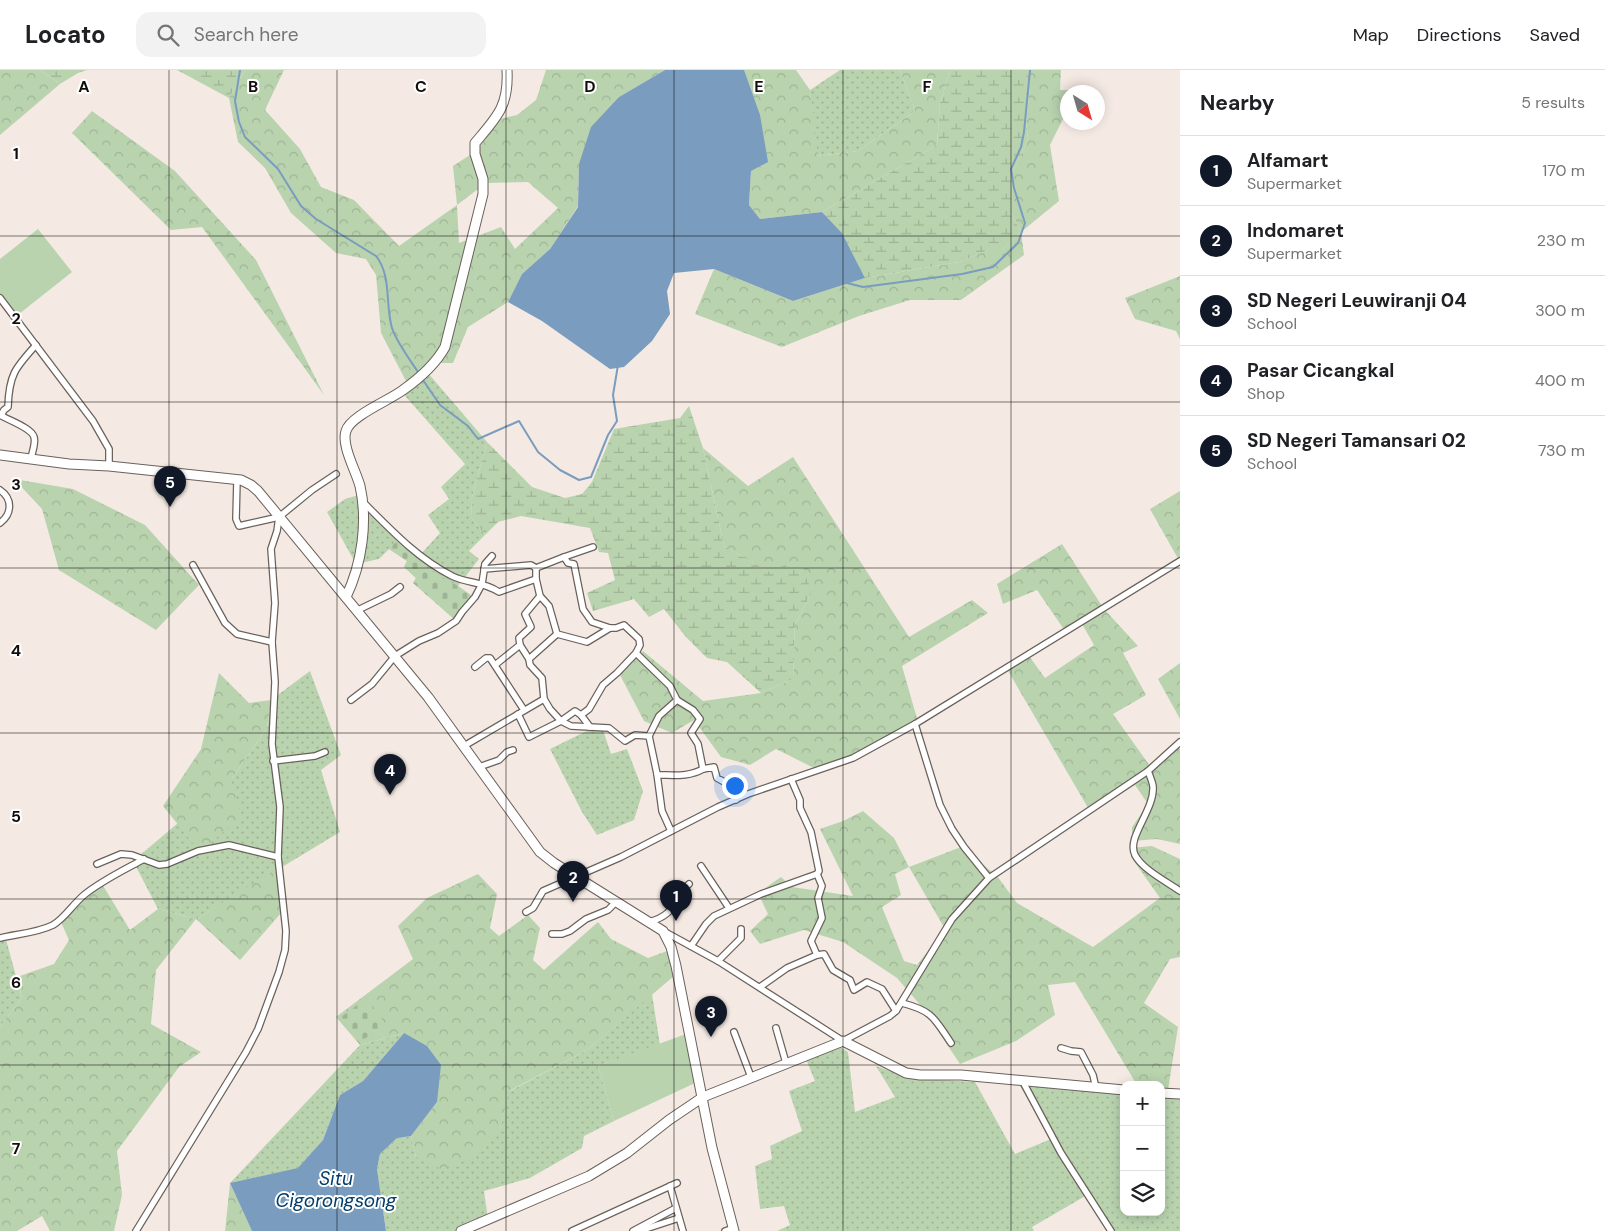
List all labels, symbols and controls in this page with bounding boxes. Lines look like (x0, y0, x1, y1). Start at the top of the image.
search box (136, 12, 486, 57)
text: Locato (25, 19, 106, 50)
icon: search (154, 21, 182, 49)
text: Search here (194, 22, 299, 47)
text: Map (1353, 23, 1389, 47)
text: Directions (1417, 23, 1502, 47)
text: Saved (1530, 23, 1580, 47)
text: A (78, 76, 90, 97)
text: B (248, 76, 258, 97)
text: C (415, 76, 427, 97)
text: D (584, 76, 596, 97)
text: E (754, 76, 764, 97)
text: F (923, 76, 932, 97)
north arrow (1060, 85, 1105, 130)
text: Nearby (1200, 89, 1274, 117)
text: 5 results (1521, 92, 1585, 113)
text: 1 (13, 143, 19, 164)
text: Alfamart (1247, 148, 1328, 173)
text: 1 (1213, 160, 1219, 181)
text: 170 m (1542, 160, 1585, 181)
text: Supermarket (1247, 173, 1342, 194)
text: Indomaret (1247, 218, 1344, 243)
text: 2 (1211, 230, 1221, 251)
text: 230 m (1537, 230, 1585, 251)
text: Supermarket (1247, 243, 1342, 264)
text: SD Negeri Leuwiranji 04 (1247, 288, 1467, 313)
text: 3 (1211, 300, 1221, 321)
text: 300 m (1535, 300, 1585, 321)
text: 2 (11, 308, 21, 329)
text: School (1247, 313, 1297, 334)
text: Pasar Cicangkal (1247, 358, 1394, 383)
text: 4 (1211, 370, 1221, 391)
text: 400 m (1535, 370, 1585, 391)
text: Shop (1247, 383, 1285, 404)
text: SD Negeri Tamansari 02 (1247, 428, 1466, 453)
text: 5 (1211, 440, 1221, 461)
text: 730 m (1538, 440, 1585, 461)
text: School (1247, 453, 1297, 474)
pin: 5 (154, 466, 186, 507)
text: 3 (11, 474, 21, 495)
text: 4 (11, 640, 21, 661)
pin: 4 (374, 754, 406, 795)
your location (722, 773, 748, 799)
text: 5 (11, 806, 21, 827)
pin: 2 (557, 861, 589, 902)
pin: 1 (660, 880, 692, 921)
text: 6 (11, 972, 21, 993)
pin: 3 (695, 996, 727, 1037)
map controls (1120, 1081, 1165, 1216)
button: + (1120, 1081, 1165, 1126)
button: − (1120, 1126, 1165, 1171)
text: 7 (12, 1138, 21, 1159)
water label: Situ Cigorongsong (275, 1166, 397, 1213)
button: layers (1120, 1171, 1165, 1216)

